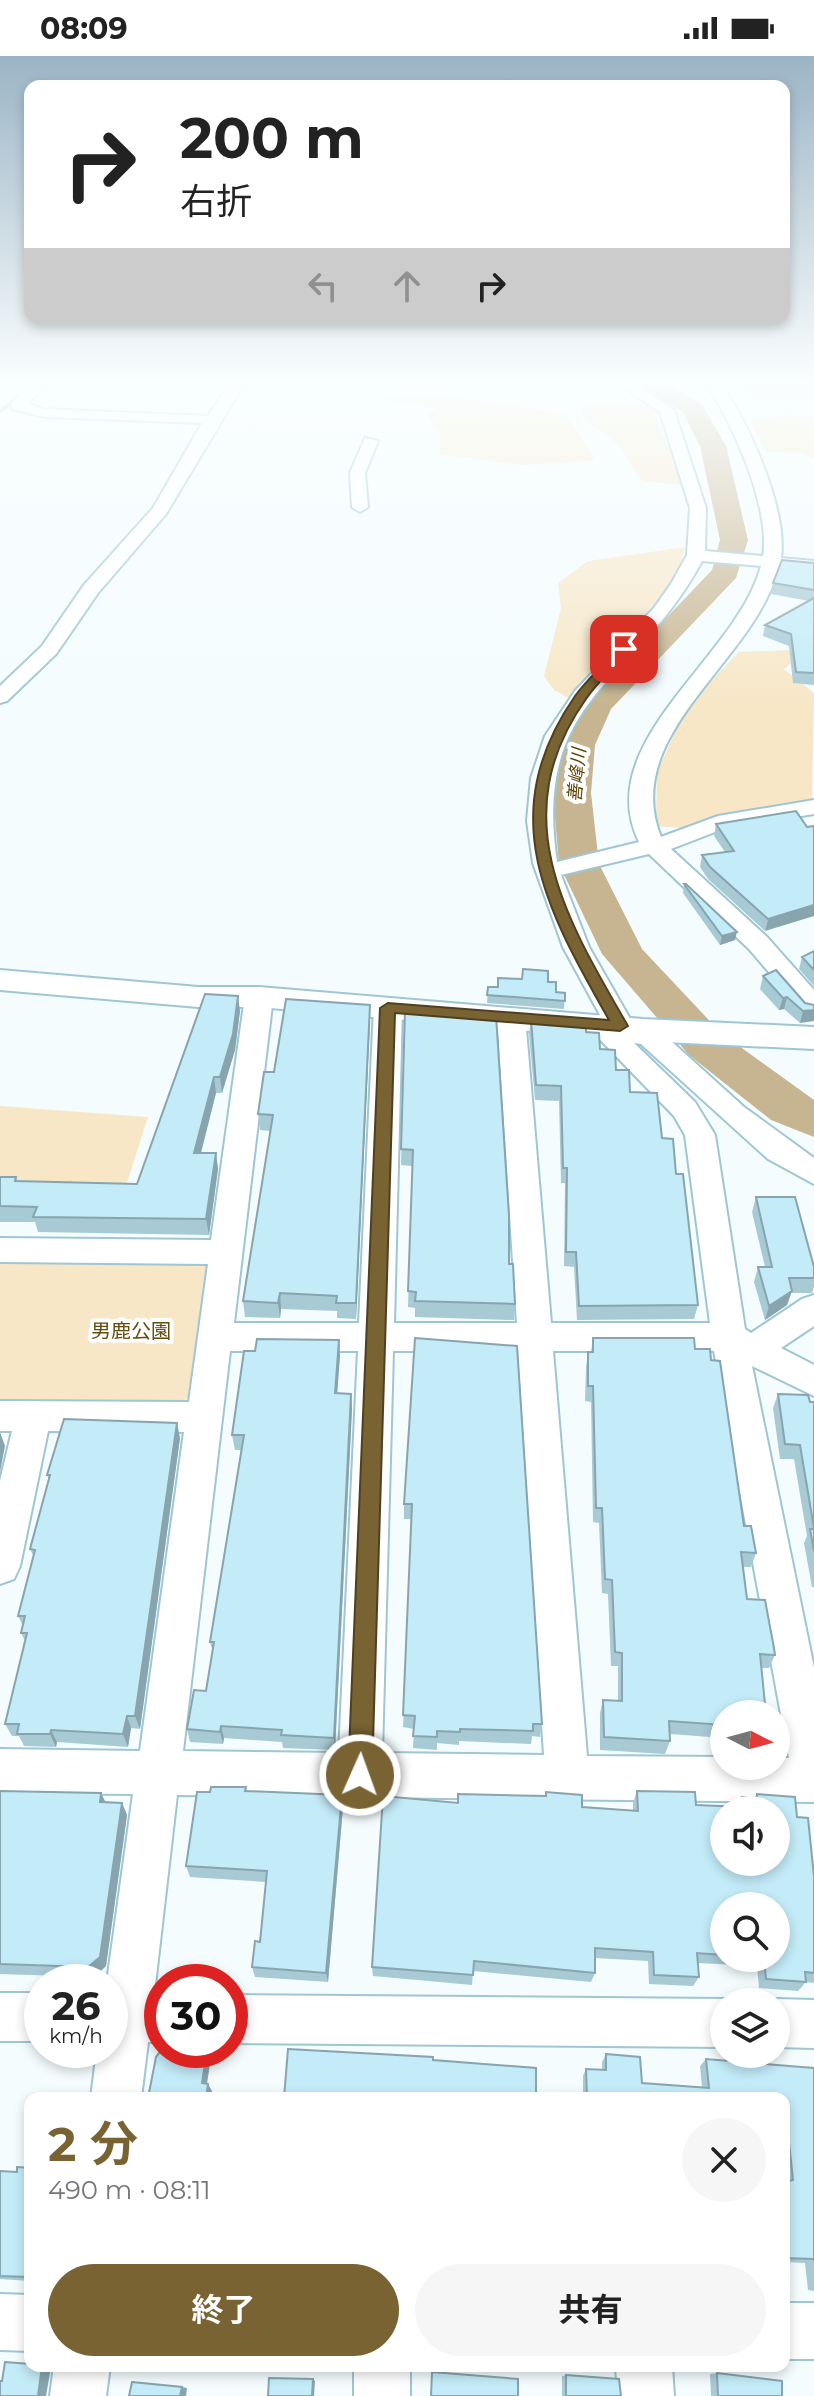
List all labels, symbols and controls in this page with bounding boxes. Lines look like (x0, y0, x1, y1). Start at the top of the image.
text: 08:09 (40, 10, 128, 47)
text: 200 m (180, 104, 364, 172)
icon: right (48, 112, 152, 216)
text: 右折 (180, 179, 252, 223)
icon: left (301, 264, 345, 308)
icon: ahead (385, 264, 429, 308)
icon: right (469, 264, 513, 308)
pin (590, 615, 658, 683)
icon: arrive (602, 627, 646, 671)
water label: 善峰川 (564, 745, 590, 803)
park label: 男鹿公園 (91, 1319, 171, 1343)
north arrow (710, 1700, 790, 1780)
map controls (710, 1700, 790, 2068)
position arrow (318, 1733, 402, 1817)
button: sound (710, 1796, 790, 1876)
button: search (710, 1892, 790, 1972)
speed limit sign: 30 (144, 1964, 248, 2068)
text: 26 (51, 1981, 101, 2030)
button: layers (710, 1988, 790, 2068)
text: km/h (49, 2024, 103, 2048)
text: 2 分 (48, 2115, 138, 2173)
button: close (682, 2118, 766, 2202)
text: 490 m · 08:11 (48, 2174, 211, 2206)
button: 終了 (48, 2264, 399, 2356)
button: 共有 (415, 2264, 766, 2356)

